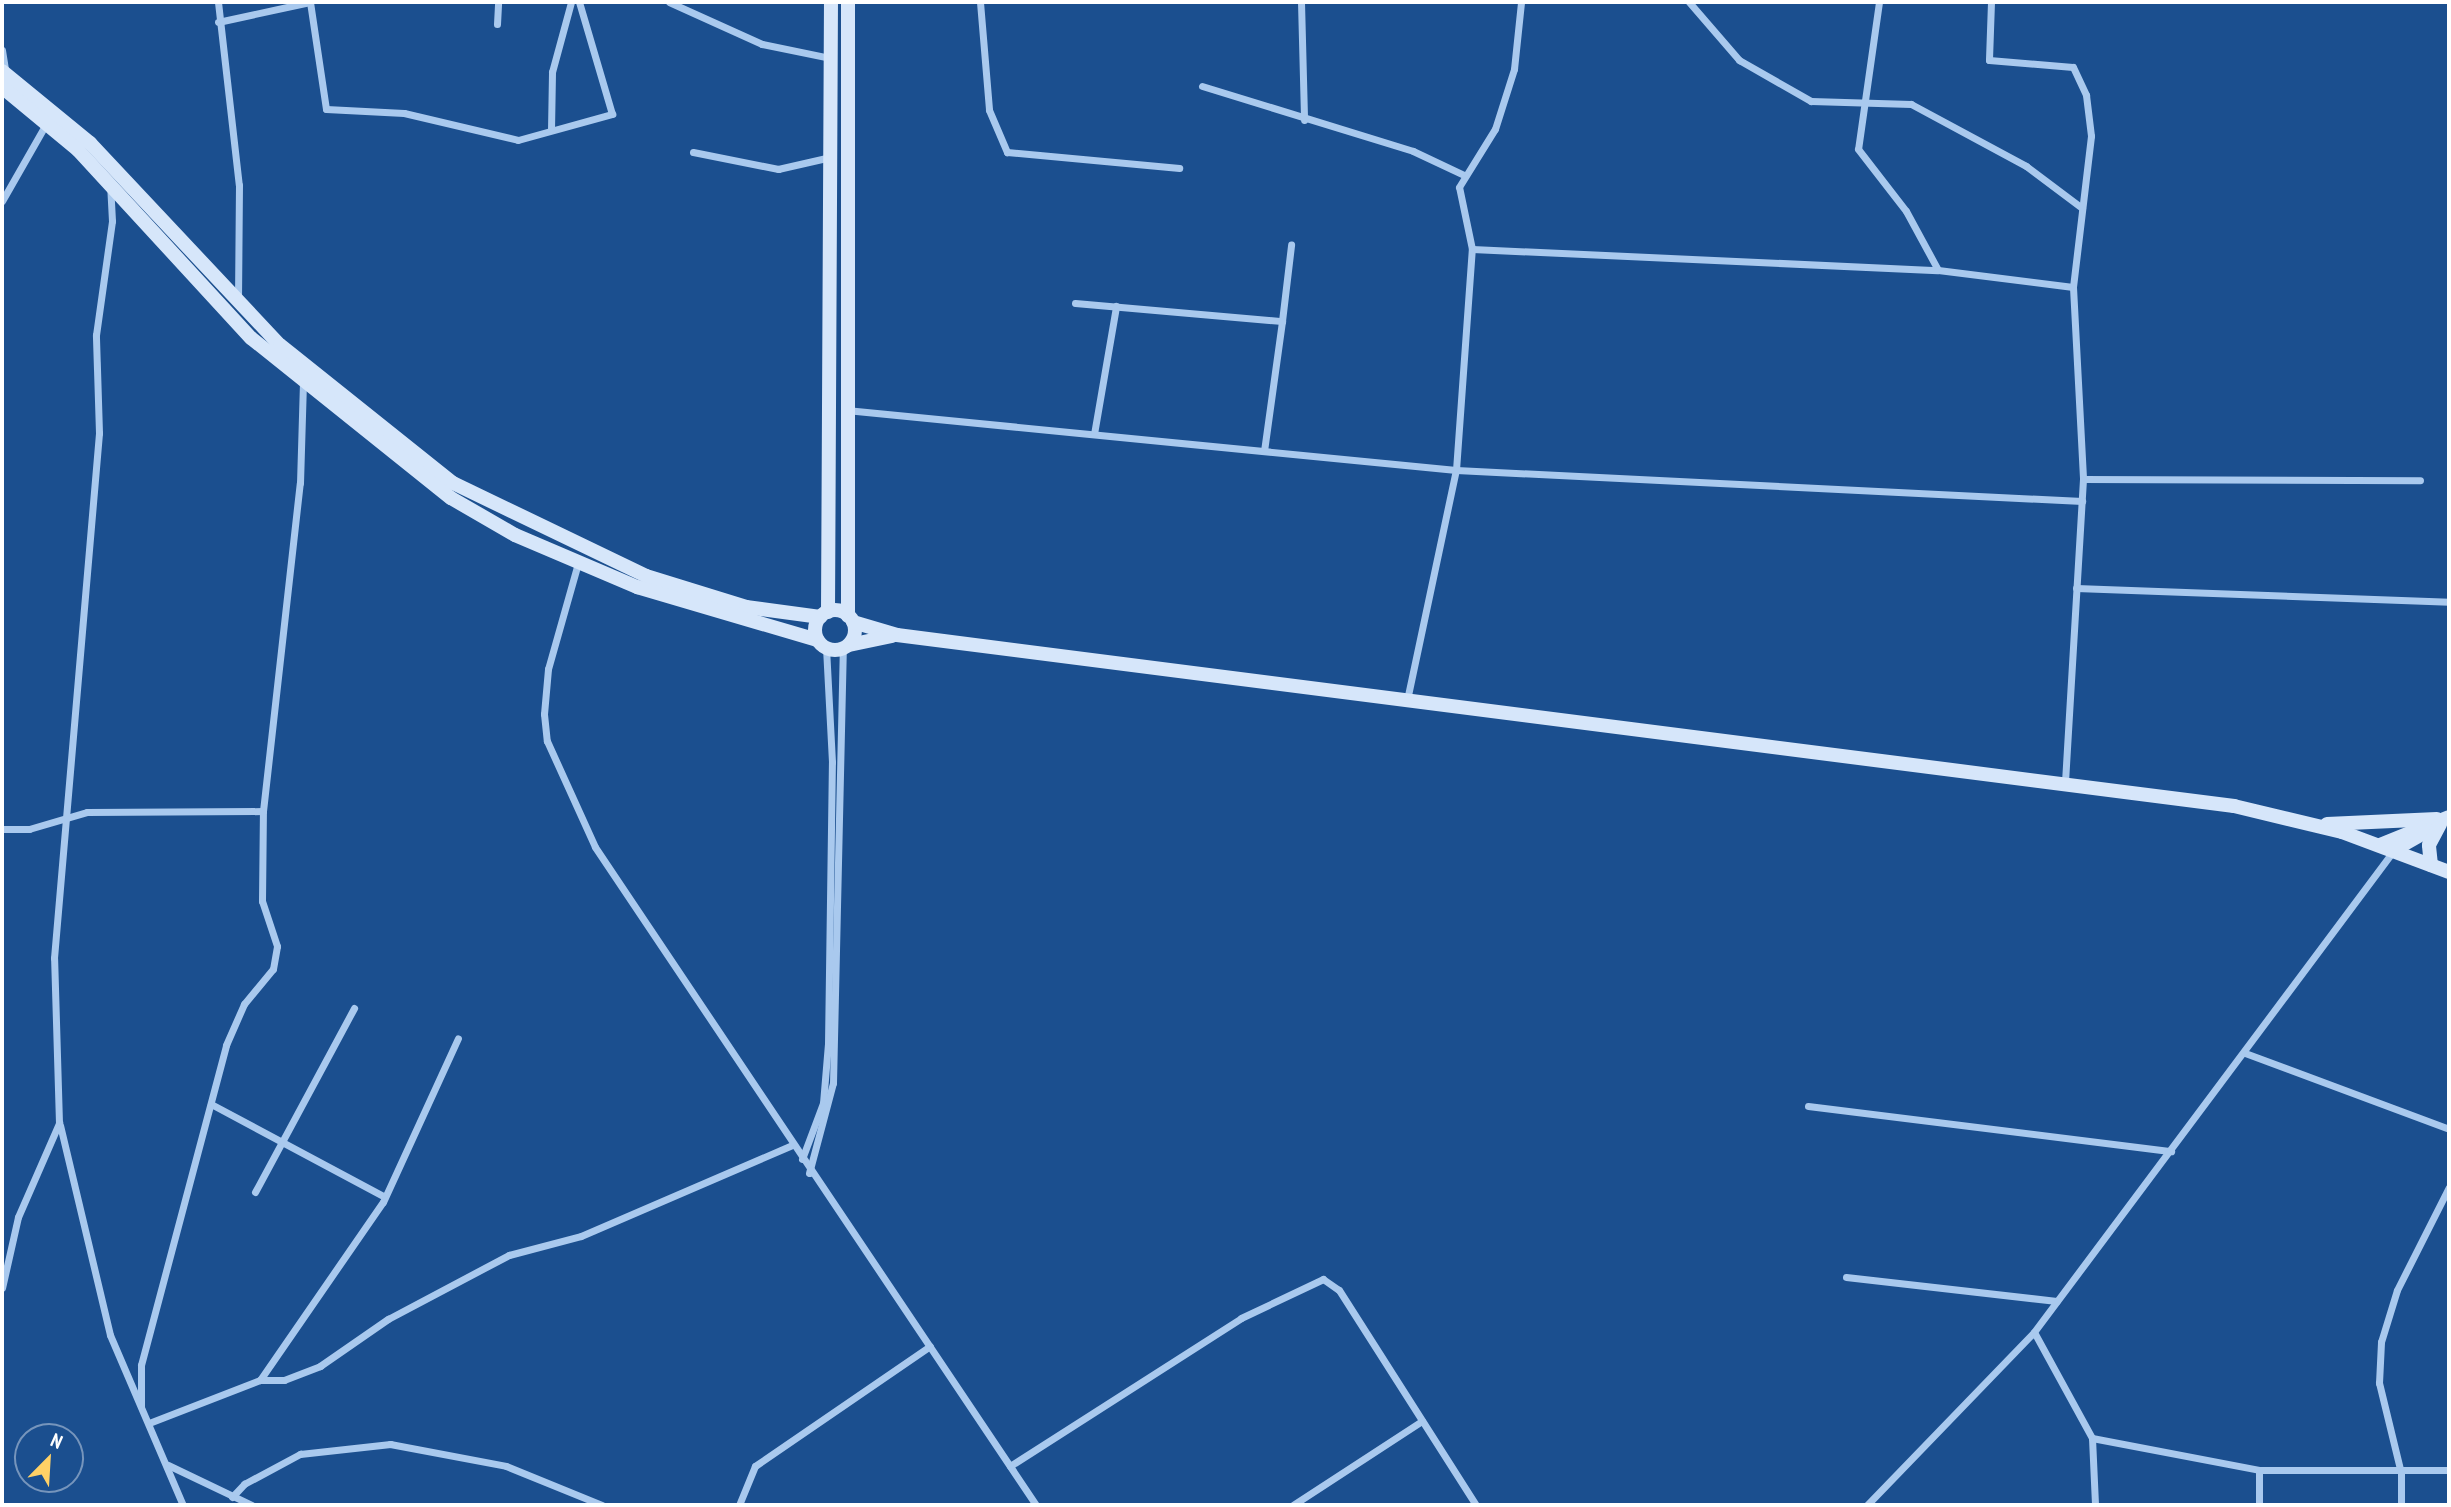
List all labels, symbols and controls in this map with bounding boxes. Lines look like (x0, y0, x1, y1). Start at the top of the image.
north arrow (14, 1423, 84, 1493)
text: N (47, 1428, 66, 1454)

